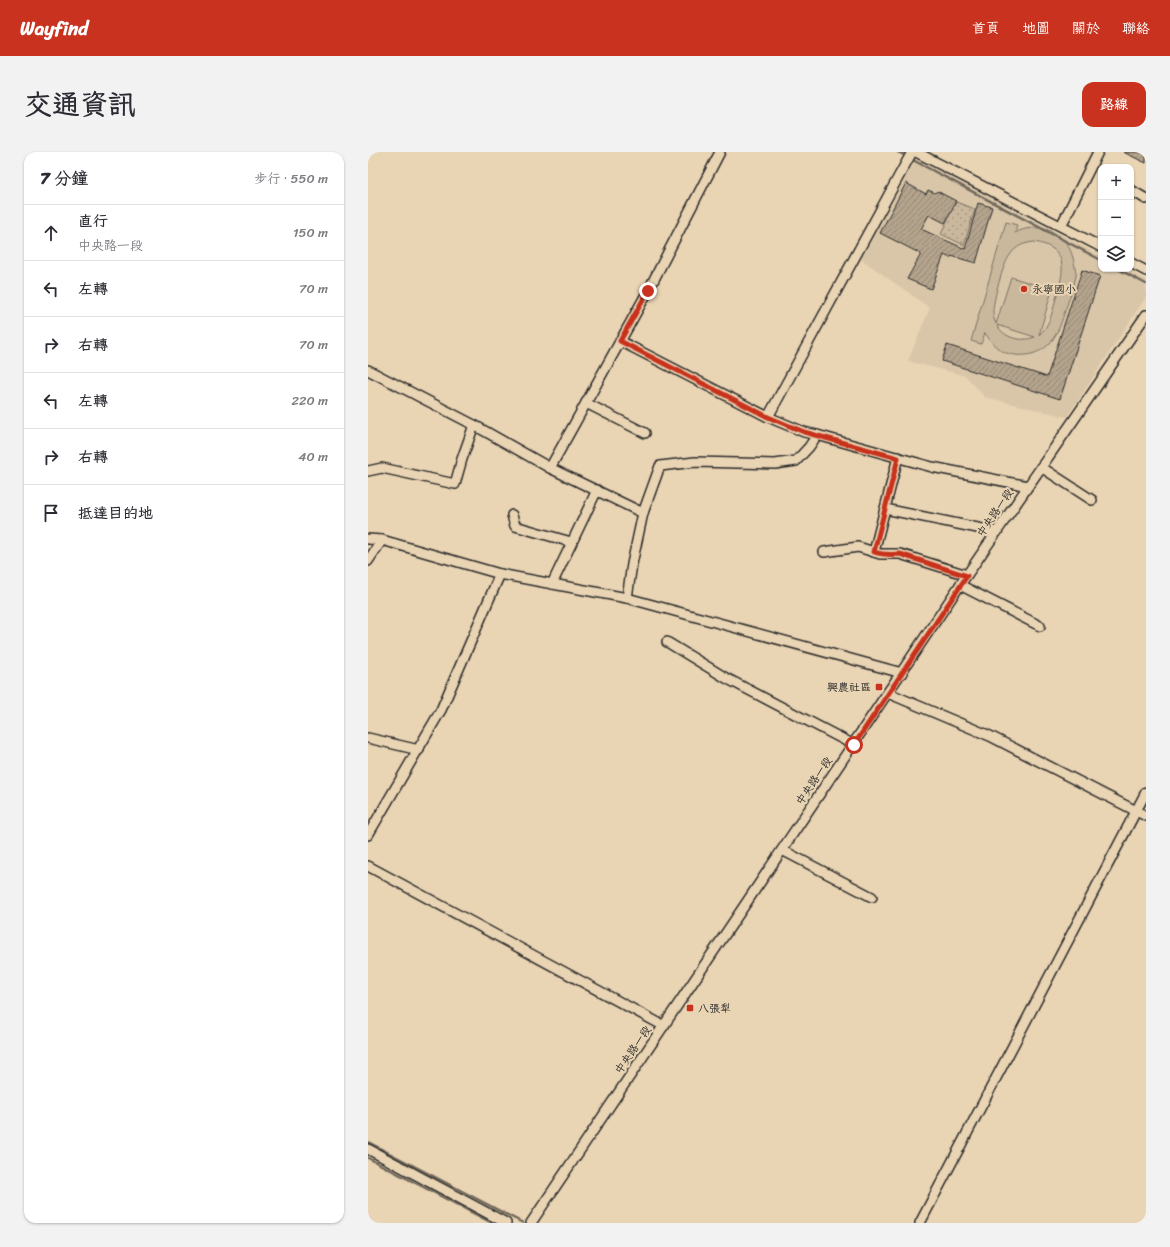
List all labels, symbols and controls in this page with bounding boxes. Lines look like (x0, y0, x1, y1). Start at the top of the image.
text: Wayfind (20, 12, 88, 45)
text: 首頁 (972, 16, 1000, 41)
text: 地圖 (1022, 16, 1050, 41)
text: 關於 (1072, 16, 1100, 41)
text: 聯絡 (1122, 16, 1150, 41)
text: 交通資訊 (24, 80, 136, 129)
button: 路線 (1082, 82, 1146, 127)
text: 7 分鐘 (40, 163, 88, 193)
map controls (1098, 164, 1134, 272)
button: + (1098, 164, 1134, 200)
text: 步行 · 550 m (254, 167, 328, 190)
button: − (1098, 200, 1134, 236)
text: 直行 (78, 208, 108, 234)
text: 150 m (293, 221, 328, 244)
icon: ahead (40, 222, 62, 244)
text: 中央路一段 (78, 234, 143, 257)
button: layers (1098, 236, 1134, 272)
text: 左轉 (78, 276, 108, 302)
text: 70 m (299, 277, 328, 300)
icon: left (40, 278, 62, 300)
place label: 永寧國小 (1032, 280, 1076, 299)
route end (639, 282, 657, 300)
marker: 永寧國小 (1019, 284, 1029, 294)
text: 右轉 (78, 332, 108, 358)
text: 70 m (299, 333, 328, 356)
icon: right (40, 334, 62, 356)
text: 左轉 (78, 388, 108, 414)
text: 220 m (291, 389, 328, 412)
icon: left (40, 390, 62, 412)
text: 右轉 (78, 444, 108, 470)
text: 40 m (298, 445, 328, 468)
icon: right (40, 446, 62, 468)
street label: 中央路一段 (972, 485, 1018, 541)
text: 抵達目的地 (78, 500, 153, 526)
icon: arrive (40, 502, 62, 524)
place label: 興農社區 (827, 678, 871, 697)
marker: 興農社區 (874, 682, 884, 692)
route start (845, 736, 863, 754)
street label: 中央路一段 (791, 753, 837, 809)
place label: 八張犁 (698, 999, 731, 1018)
marker: 八張犁 (685, 1003, 695, 1013)
street label: 中央路一段 (610, 1022, 656, 1078)

